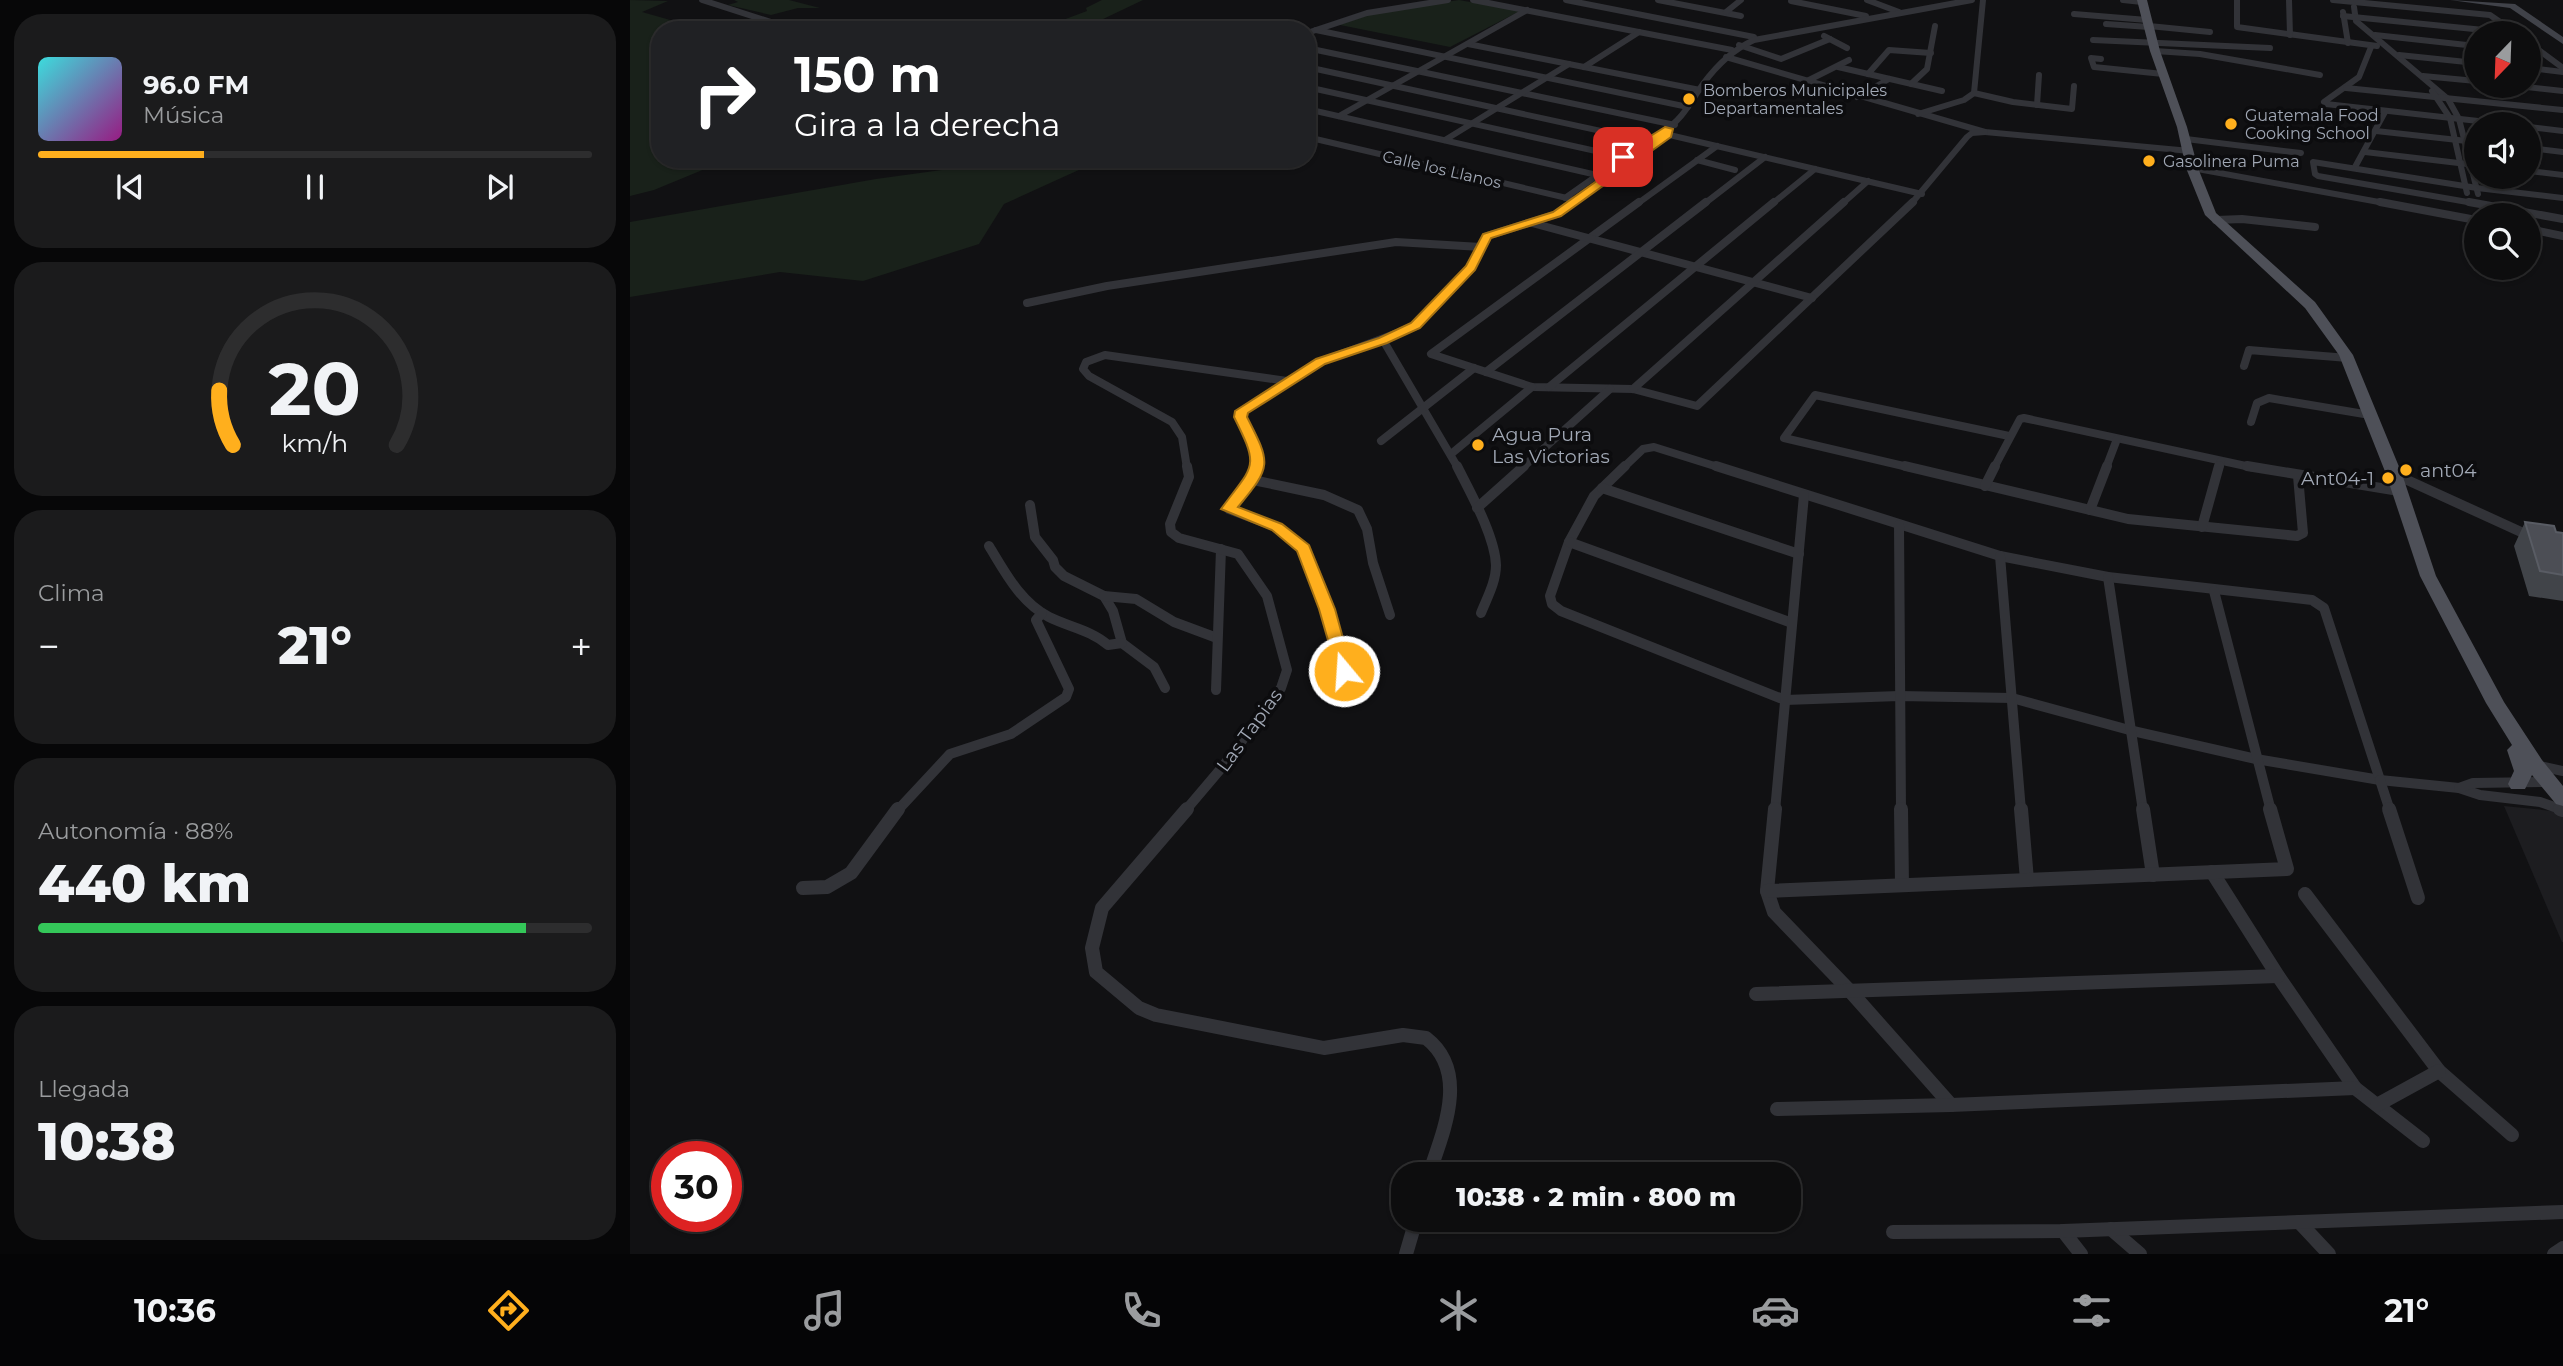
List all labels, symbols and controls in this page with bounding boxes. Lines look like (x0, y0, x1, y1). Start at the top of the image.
north arrow (2464, 21, 2541, 98)
map controls (2464, 21, 2541, 280)
text: 150 m (794, 45, 941, 104)
icon: right (679, 49, 770, 140)
text: 96.0 FM (143, 69, 249, 101)
place label: Bomberos Municipales Departamentales (1703, 81, 1887, 118)
marker: Bomberos Municipales Departamentales (1681, 91, 1697, 107)
text: Música (143, 101, 224, 129)
text: Gira a la derecha (794, 105, 1060, 144)
place label: Guatemala Food Cooking School (2245, 106, 2379, 143)
button: sound (2464, 112, 2541, 189)
marker: Guatemala Food Cooking School (2223, 116, 2239, 132)
pin (1593, 127, 1653, 187)
icon: arrive (1604, 138, 1642, 176)
street label: Calle los Llanos (1381, 147, 1503, 192)
place label: Gasolinera Puma (2163, 152, 2300, 171)
marker: Gasolinera Puma (2141, 153, 2157, 169)
icon: previous (111, 168, 149, 206)
icon: pause (296, 168, 334, 206)
icon: next (481, 168, 519, 206)
button: search (2464, 203, 2541, 280)
text: 20 (269, 345, 361, 433)
place label: Agua Pura Las Victorias (1492, 423, 1610, 468)
text: km/h (282, 428, 348, 458)
marker: Agua Pura Las Victorias (1470, 437, 1486, 453)
place label: ant04 (2420, 459, 2477, 482)
marker: ant04 (2398, 462, 2414, 478)
place label: Ant04-1 (2301, 467, 2374, 490)
marker: Ant04-1 (2380, 470, 2396, 486)
text: Clima (38, 579, 105, 607)
text: 21° (278, 614, 352, 677)
text: − (38, 623, 60, 670)
text: + (570, 623, 592, 670)
position arrow (1307, 634, 1381, 708)
street label: Las Tapias (1212, 684, 1287, 776)
text: Autonomía · 88% (38, 817, 233, 845)
text: 440 km (38, 852, 251, 915)
text: Llegada (38, 1075, 130, 1103)
text: 10:38 (38, 1110, 176, 1173)
speed limit sign: 30 (651, 1141, 742, 1232)
text: 10:38 · 2 min · 800 m (1456, 1181, 1736, 1213)
icon: directions (484, 1286, 533, 1335)
icon: music (800, 1286, 849, 1335)
icon: phone (1117, 1286, 1166, 1335)
icon: climate (1434, 1286, 1483, 1335)
icon: car (1751, 1286, 1800, 1335)
icon: filters (2067, 1286, 2116, 1335)
text: 10:36 (134, 1291, 216, 1330)
text: 21° (2384, 1291, 2429, 1330)

